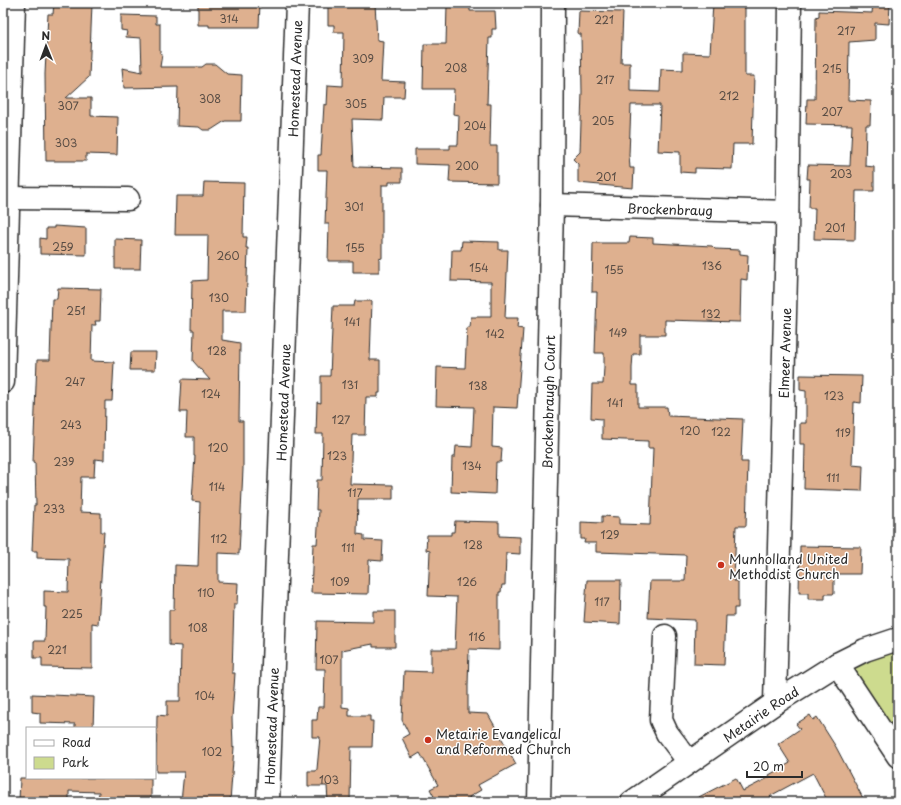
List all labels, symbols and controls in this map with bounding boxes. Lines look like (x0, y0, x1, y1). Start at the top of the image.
house number: 314 (220, 10, 238, 27)
house number: 221 (594, 11, 614, 28)
street label: Homestead Avenue (283, 19, 306, 137)
house number: 217 (837, 22, 855, 39)
north arrow (26, 26, 66, 66)
text: N (41, 27, 51, 44)
house number: 309 (352, 50, 374, 67)
house number: 208 (445, 59, 467, 76)
house number: 215 (822, 60, 842, 77)
house number: 217 (596, 71, 614, 88)
house number: 212 (719, 87, 739, 104)
house number: 308 (199, 90, 221, 107)
house number: 305 (345, 95, 367, 112)
house number: 307 (57, 97, 79, 114)
house number: 207 (821, 103, 843, 120)
house number: 205 (592, 112, 614, 129)
house number: 204 (464, 117, 487, 134)
house number: 303 (55, 134, 77, 151)
house number: 200 (455, 157, 479, 174)
house number: 203 (830, 165, 852, 182)
house number: 201 (596, 168, 616, 185)
house number: 301 (344, 198, 364, 215)
street label: Brockenbraug (627, 198, 713, 219)
house number: 201 (825, 219, 845, 236)
house number: 259 (52, 238, 74, 255)
house number: 155 (345, 239, 365, 256)
house number: 260 (216, 247, 240, 264)
house number: 136 (702, 257, 722, 274)
house number: 154 (469, 259, 489, 276)
house number: 155 (604, 261, 624, 278)
house number: 130 (209, 289, 229, 306)
house number: 251 (66, 302, 86, 319)
house number: 132 (701, 305, 721, 322)
street label: Elmeer Avenue (773, 308, 795, 399)
house number: 141 (344, 313, 360, 330)
house number: 149 (609, 324, 627, 341)
house number: 142 (485, 325, 505, 342)
street label: Brockenbraugh Court (537, 335, 559, 469)
house number: 128 (207, 342, 227, 359)
street label: Homestead Avenue (271, 343, 294, 461)
house number: 247 (65, 373, 85, 390)
house number: 131 (342, 376, 358, 393)
house number: 138 (468, 377, 488, 394)
house number: 124 (201, 385, 221, 402)
house number: 123 (824, 387, 844, 404)
house number: 141 (607, 394, 623, 411)
house number: 127 (332, 411, 350, 428)
house number: 243 (60, 416, 82, 433)
house number: 120 (680, 422, 700, 439)
house number: 122 (711, 423, 731, 440)
house number: 119 (835, 424, 851, 441)
house number: 120 (208, 439, 228, 456)
house number: 123 (327, 447, 347, 464)
house number: 239 (53, 453, 75, 470)
house number: 134 (462, 457, 482, 474)
house number: 111 (826, 469, 840, 486)
house number: 114 (209, 478, 225, 495)
house number: 117 (347, 484, 363, 501)
house number: 233 (43, 500, 65, 517)
house number: 129 (601, 526, 619, 543)
house number: 112 (210, 530, 228, 547)
house number: 128 (463, 536, 483, 553)
house number: 111 (341, 539, 355, 556)
place label: Munholland United Methodist Church (729, 549, 848, 583)
marker: Munholland United Methodist Church (716, 560, 726, 570)
house number: 109 (330, 573, 350, 590)
house number: 126 (457, 573, 477, 590)
house number: 110 (197, 584, 215, 601)
house number: 117 (594, 593, 610, 610)
house number: 225 (61, 605, 83, 622)
house number: 108 (188, 619, 208, 636)
house number: 116 (469, 628, 486, 645)
house number: 221 (47, 641, 67, 658)
house number: 107 (320, 651, 338, 668)
street label: Homestead Avenue (259, 667, 282, 785)
street label: Metairie Road (719, 681, 802, 746)
house number: 104 (195, 687, 215, 704)
place label: Metairie Evangelical and Reformed Church (436, 724, 571, 758)
legend (26, 727, 156, 779)
text: Road (62, 733, 91, 751)
marker: Metairie Evangelical and Reformed Church (423, 735, 433, 745)
house number: 102 (202, 743, 222, 760)
text: Park (62, 753, 89, 771)
scale bar (747, 753, 802, 779)
text: 20 m (753, 757, 784, 775)
house number: 103 (319, 771, 339, 788)

